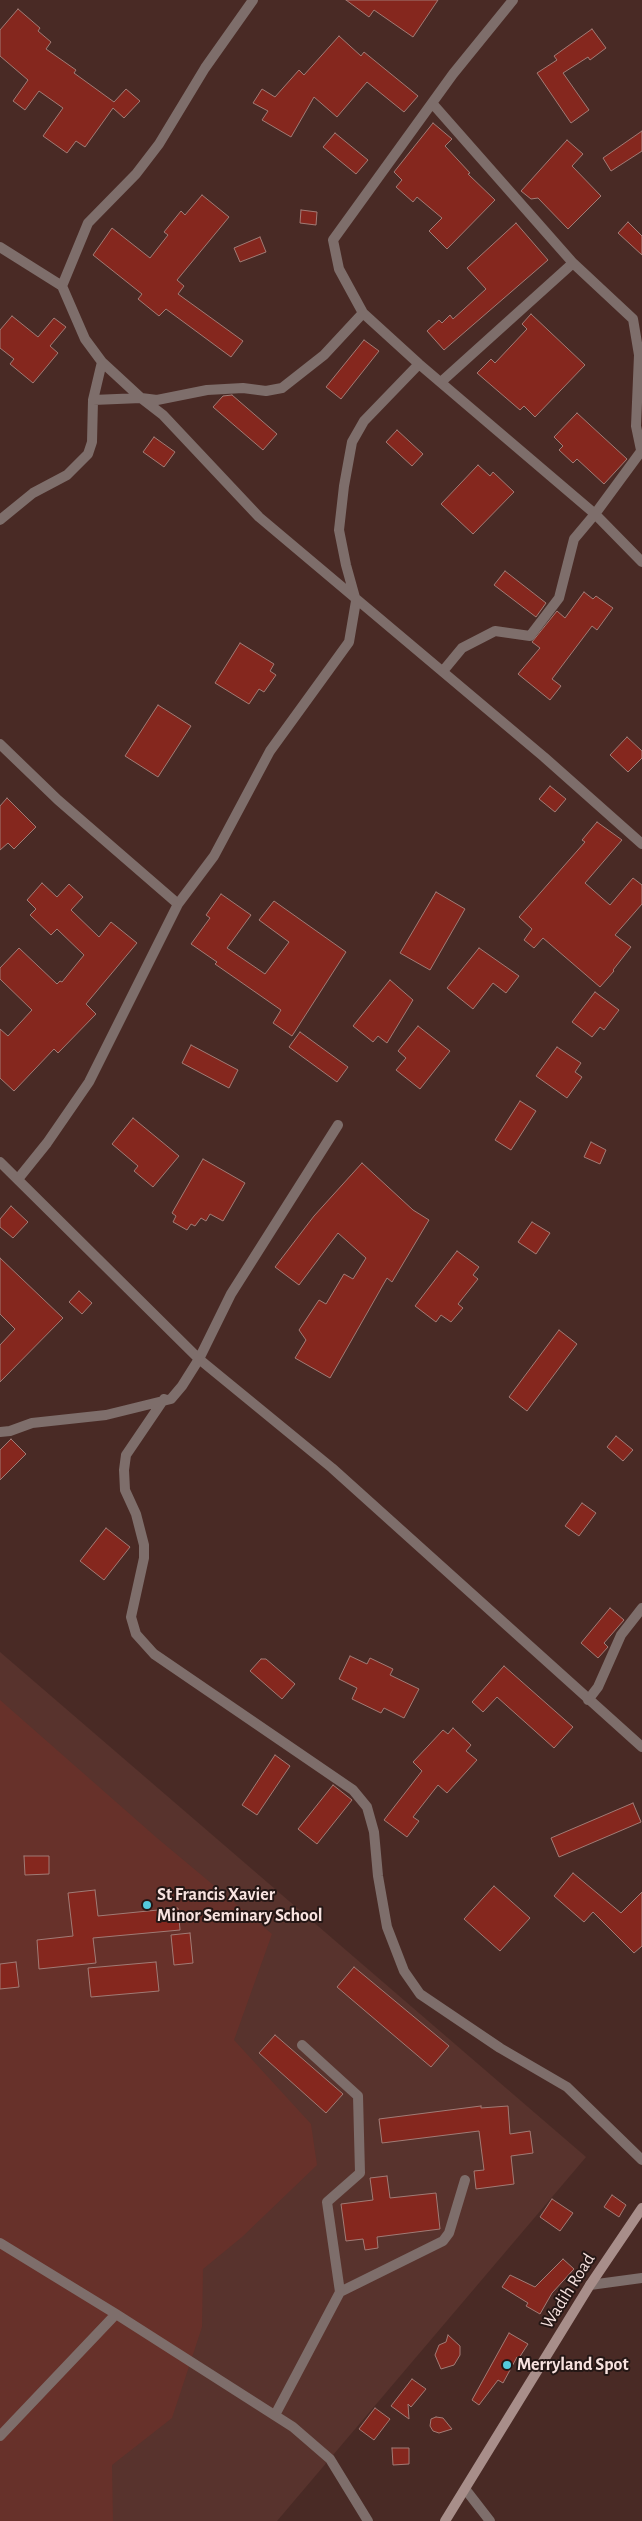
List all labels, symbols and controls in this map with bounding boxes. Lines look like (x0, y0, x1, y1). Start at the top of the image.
place label: St Francis Xavier Minor Seminary School (157, 1884, 323, 1926)
marker: St Francis Xavier Minor Seminary School (141, 1899, 153, 1911)
street label: Wadih Road (536, 2249, 600, 2333)
place label: Merryland Spot (517, 2354, 628, 2376)
marker: Merryland Spot (501, 2359, 513, 2371)

